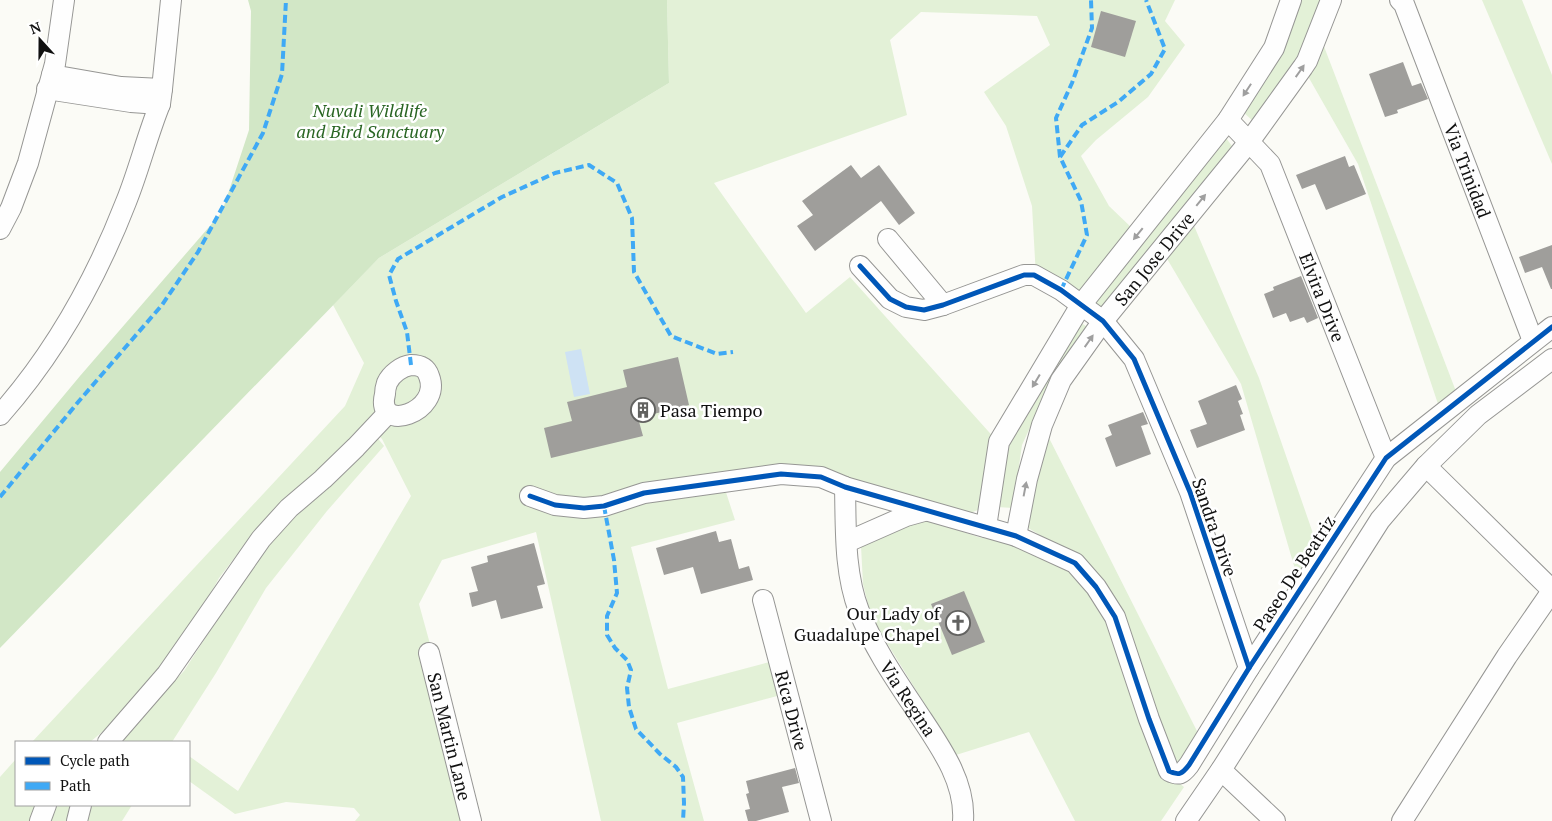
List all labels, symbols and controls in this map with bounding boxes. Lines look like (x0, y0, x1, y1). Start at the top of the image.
north arrow (15, 15, 65, 65)
text: N (27, 16, 44, 38)
one-way arrow (1295, 64, 1305, 78)
one-way arrow (1242, 84, 1252, 97)
park label: Nuvali Wildlife and Bird Sanctuary (296, 98, 445, 143)
street label: Via Trinidad (1439, 120, 1497, 221)
one-way arrow (1196, 194, 1207, 207)
street label: San Jose Drive (1109, 207, 1199, 310)
one-way arrow (1133, 227, 1144, 240)
street label: Elvira Drive (1294, 249, 1351, 345)
one-way arrow (1084, 334, 1094, 348)
one-way arrow (1031, 374, 1040, 387)
building icon: Pasa Tiempo (630, 397, 656, 423)
place label: Pasa Tiempo (660, 398, 762, 422)
street label: Sandra Drive (1187, 475, 1243, 579)
one-way arrow (1022, 480, 1030, 496)
street label: Paseo De Beatriz (1247, 510, 1341, 636)
place label: Our Lady of Guadalupe Chapel (794, 601, 942, 646)
church icon: Our Lady of Guadalupe Chapel (945, 610, 971, 636)
street label: Via Regina (875, 656, 942, 741)
street label: Rica Drive (770, 668, 814, 753)
street label: San Martin Lane (422, 670, 477, 803)
legend (15, 741, 190, 806)
text: Cycle path (60, 750, 130, 770)
text: Path (60, 775, 91, 795)

